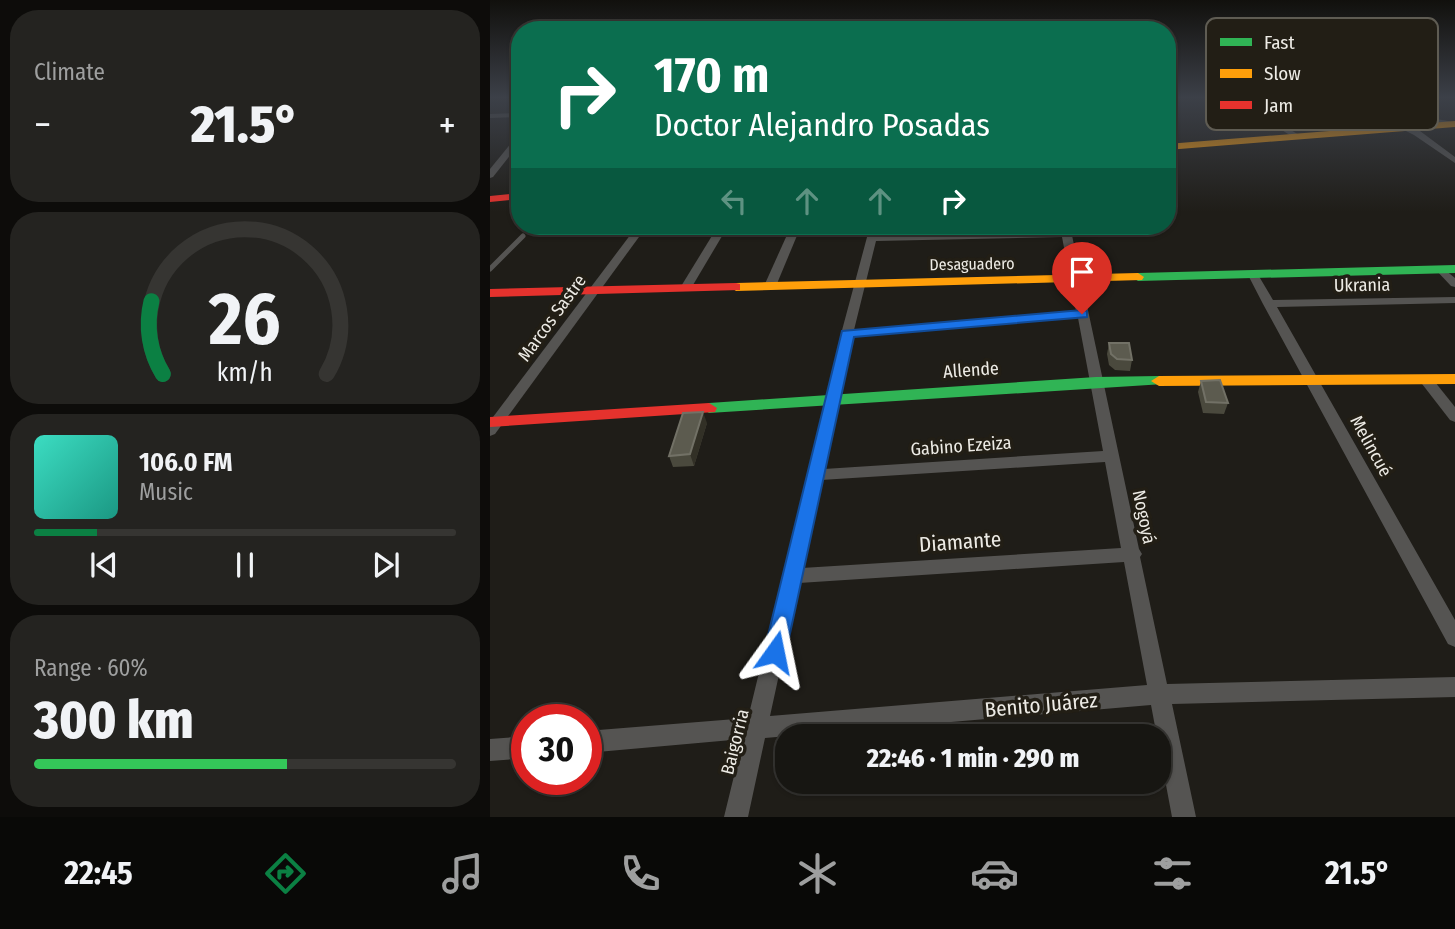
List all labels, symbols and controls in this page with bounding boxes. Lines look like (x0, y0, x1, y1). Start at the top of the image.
legend (1206, 18, 1438, 130)
text: Fast (1264, 31, 1295, 54)
text: 170 m (654, 46, 770, 105)
icon: right (539, 49, 630, 140)
text: Climate (34, 58, 105, 86)
text: Slow (1264, 62, 1301, 85)
text: 21.5° (191, 93, 299, 156)
text: Jam (1264, 94, 1293, 117)
text: − (34, 102, 51, 148)
text: + (439, 102, 456, 148)
text: Doctor Alejandro Posadas (654, 106, 990, 144)
icon: left (715, 182, 753, 220)
icon: ahead (788, 182, 826, 220)
icon: ahead (861, 182, 899, 220)
icon: right (934, 182, 972, 220)
pin (1052, 242, 1112, 314)
icon: arrive (1063, 253, 1101, 291)
street label: Desaguadero (929, 254, 1015, 274)
street label: Marcos Sastre (513, 270, 591, 366)
street label: Ukrania (1334, 274, 1391, 296)
text: 26 (208, 276, 281, 363)
text: km/h (217, 357, 273, 387)
street label: Allende (942, 357, 1000, 383)
street label: Melincué (1345, 412, 1397, 480)
street label: Gabino Ezeiza (910, 431, 1012, 460)
text: 106.0 FM (139, 447, 233, 478)
text: Music (139, 478, 193, 506)
street label: Nogoyá (1128, 488, 1160, 546)
street label: Diamante (918, 526, 1002, 558)
icon: previous (85, 546, 123, 584)
icon: pause (226, 546, 264, 584)
icon: next (367, 546, 405, 584)
position arrow (738, 615, 812, 689)
text: Range · 60% (34, 654, 148, 682)
street label: Benito Juárez (984, 687, 1098, 723)
text: 300 km (34, 689, 194, 752)
speed limit sign: 30 (511, 704, 602, 795)
street label: Baigorria (716, 707, 754, 777)
text: 22:46 · 1 min · 290 m (867, 743, 1079, 774)
icon: directions (261, 849, 310, 898)
icon: music (438, 849, 487, 898)
icon: phone (616, 849, 665, 898)
icon: climate (793, 849, 842, 898)
icon: car (970, 849, 1019, 898)
icon: filters (1148, 849, 1197, 898)
text: 22:45 (64, 854, 133, 892)
text: 21.5° (1325, 854, 1391, 892)

